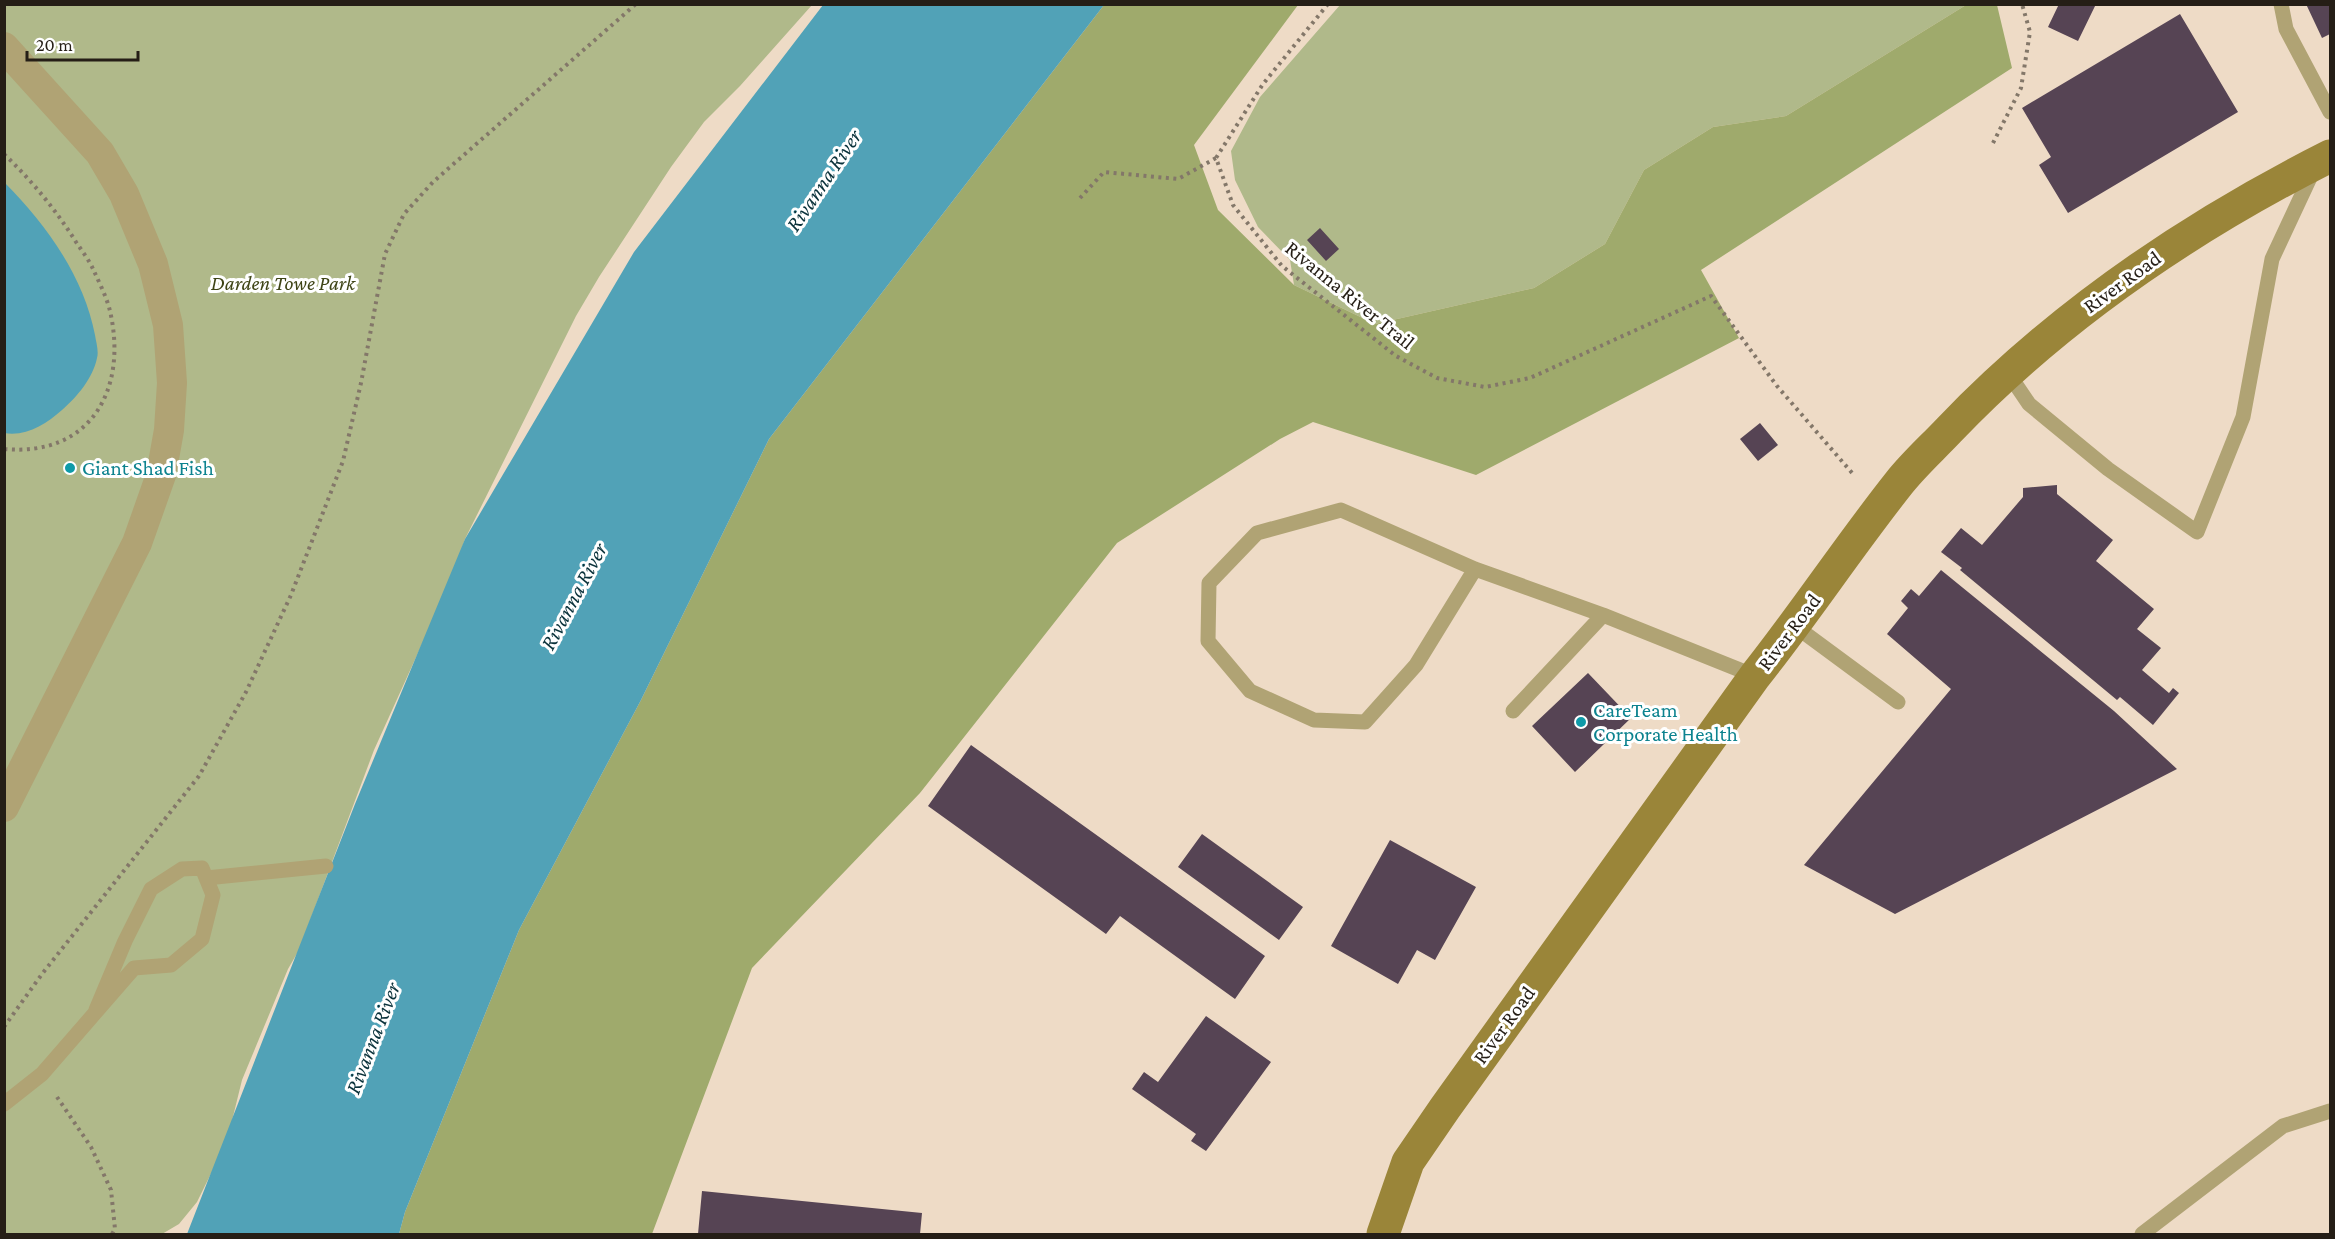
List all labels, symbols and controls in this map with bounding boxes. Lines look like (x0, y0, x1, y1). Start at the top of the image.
scale bar (27, 24, 138, 62)
text: 20 m (36, 35, 73, 55)
water label: Rivanna River (780, 124, 867, 236)
street label: Rivanna River Trail (1281, 236, 1419, 354)
street label: River Road (2079, 246, 2165, 318)
park label: Darden Towe Park (211, 271, 356, 295)
place label: Giant Shad Fish (82, 456, 214, 480)
marker: Giant Shad Fish (63, 461, 77, 475)
water label: Rivanna River (535, 537, 613, 654)
street label: River Road (1752, 589, 1826, 675)
place label: CareTeam Corporate Health (1593, 698, 1738, 746)
marker: CareTeam Corporate Health (1574, 715, 1588, 729)
water label: Rivanna River (340, 978, 406, 1097)
street label: River Road (1468, 982, 1540, 1068)

